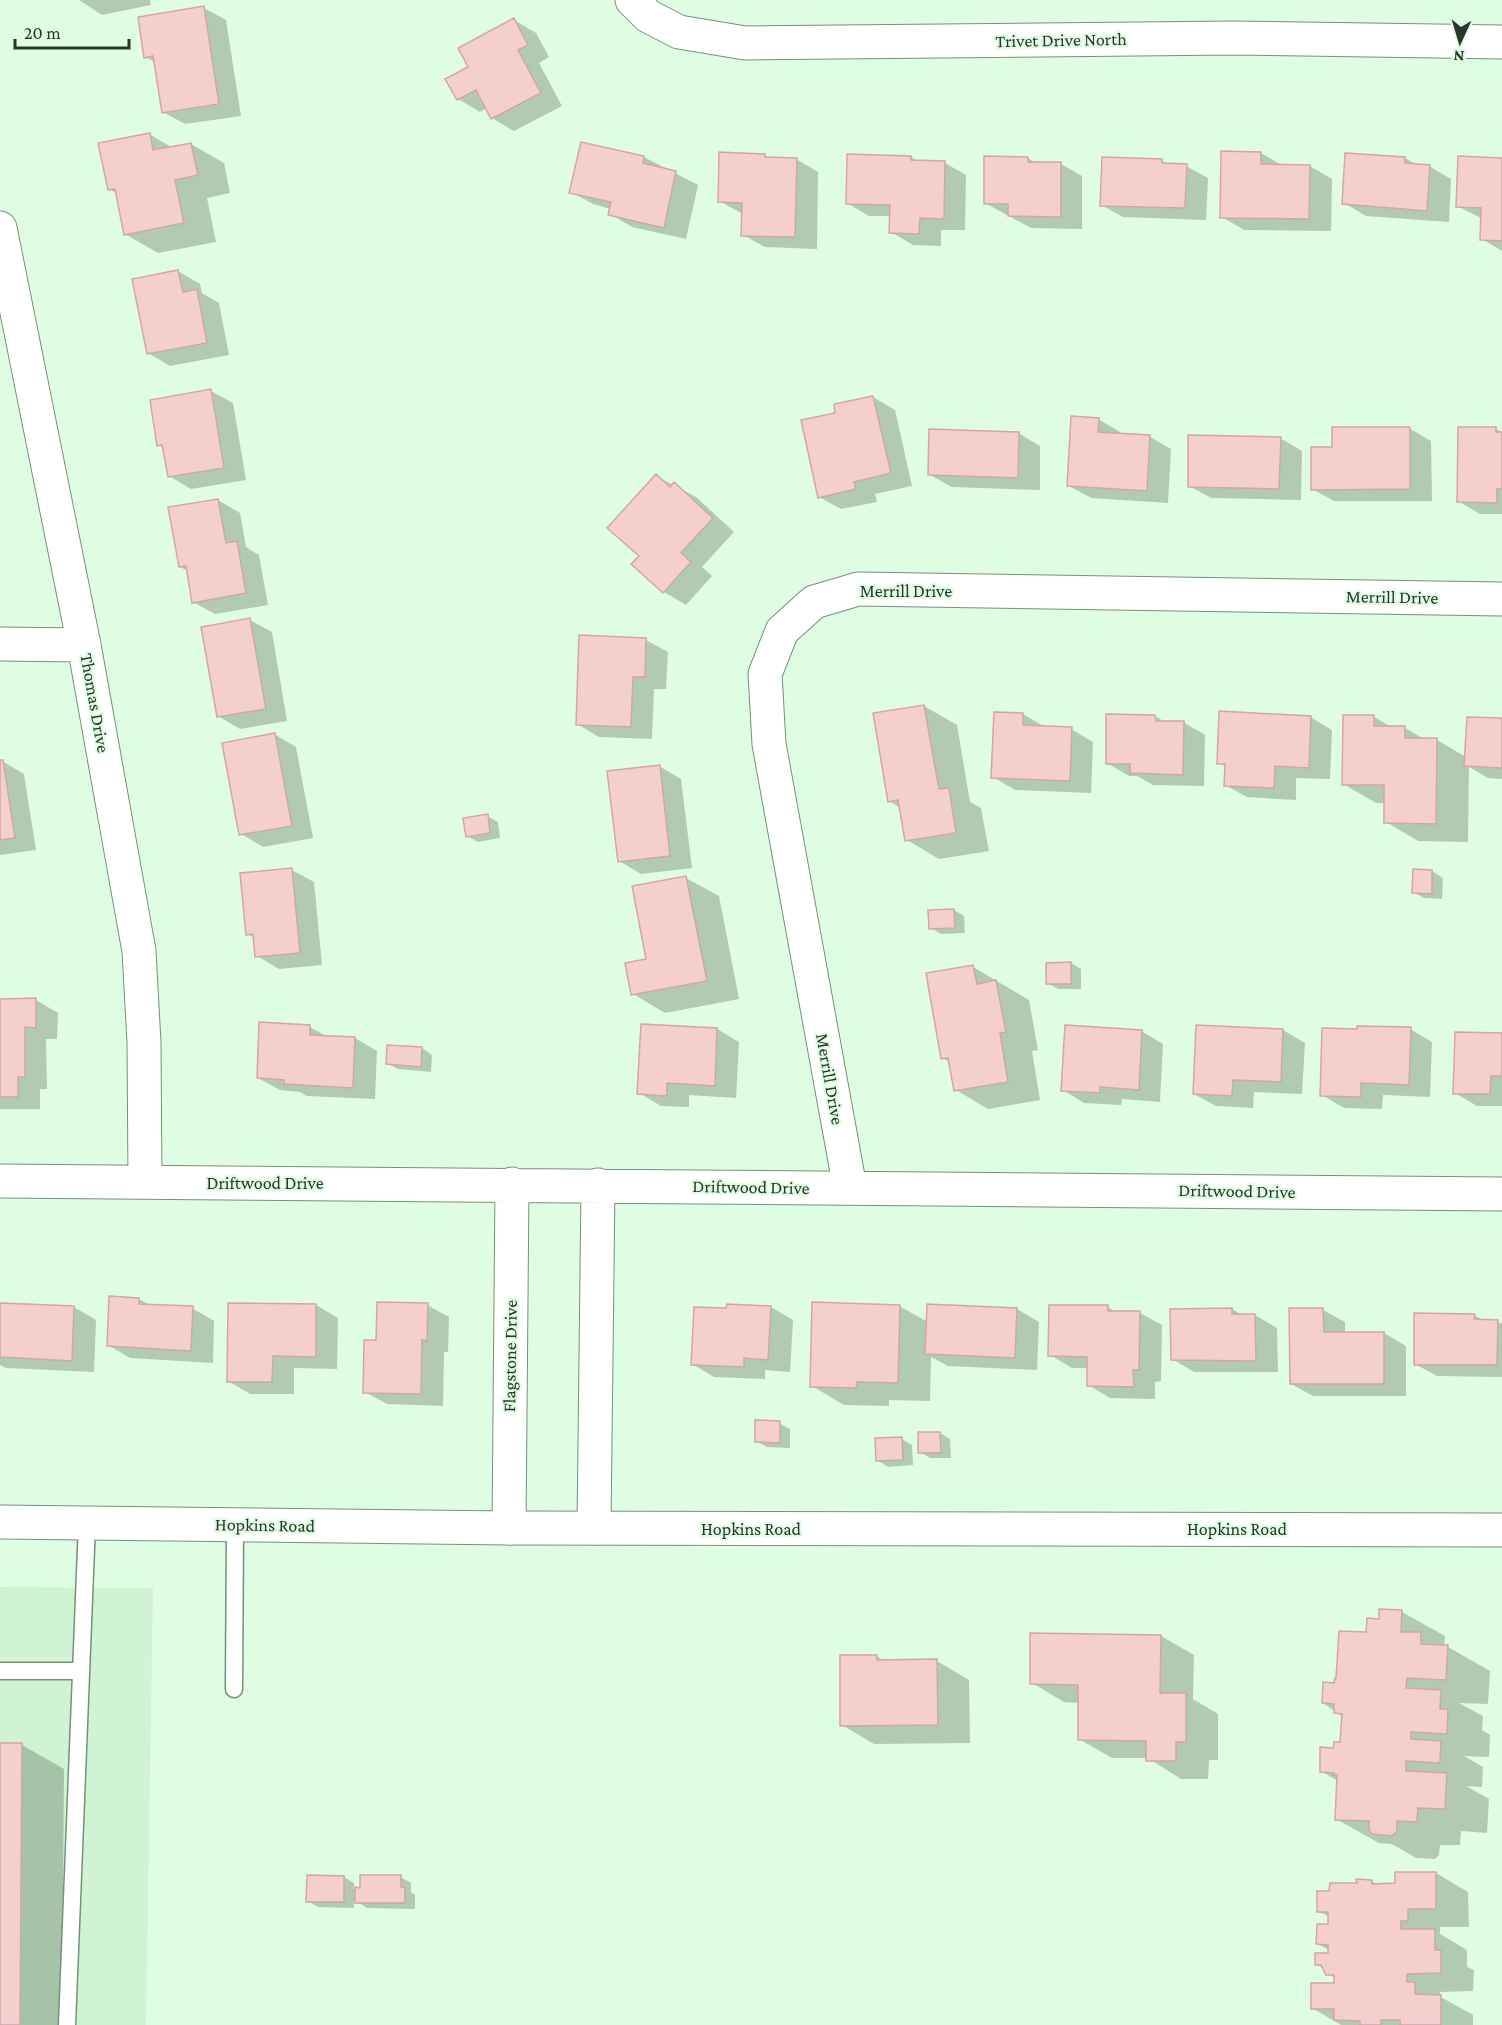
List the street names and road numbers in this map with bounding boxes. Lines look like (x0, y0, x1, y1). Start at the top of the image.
street label: Trivet Drive North (995, 29, 1127, 51)
street label: Merrill Drive (860, 581, 952, 601)
street label: Merrill Drive (1346, 586, 1438, 608)
street label: Thomas Drive (76, 652, 114, 754)
street label: Merrill Drive (812, 1032, 848, 1126)
street label: Driftwood Drive (206, 1173, 324, 1193)
street label: Driftwood Drive (692, 1176, 810, 1198)
street label: Driftwood Drive (1178, 1180, 1296, 1202)
street label: Flagstone Drive (499, 1299, 521, 1412)
street label: Hopkins Road (215, 1514, 316, 1536)
street label: Hopkins Road (701, 1519, 802, 1539)
street label: Hopkins Road (1187, 1519, 1288, 1539)

